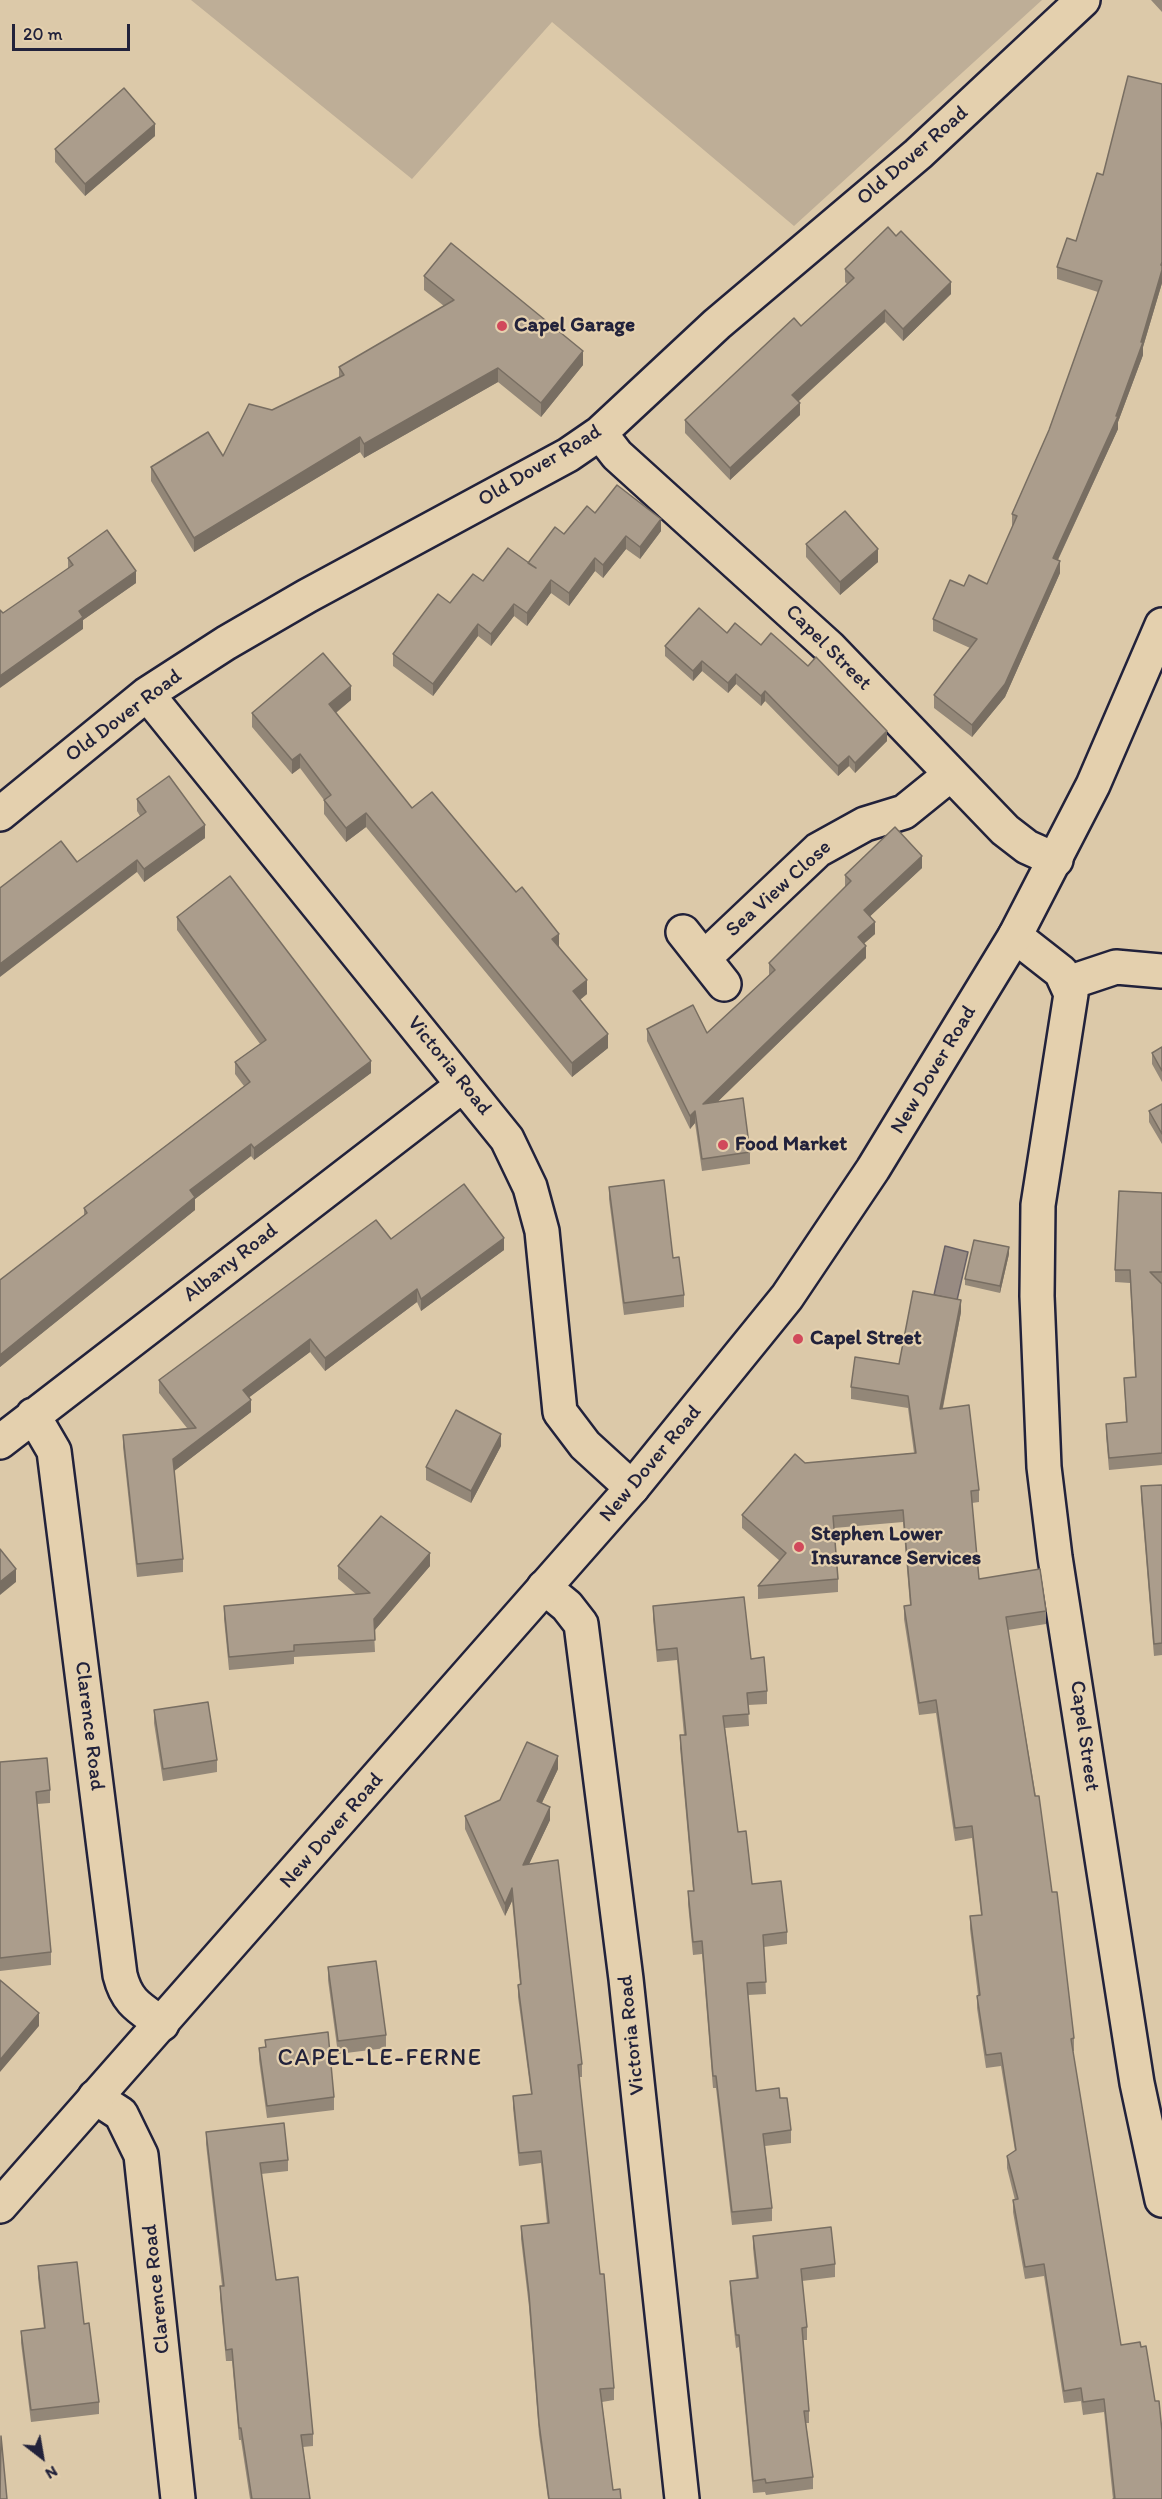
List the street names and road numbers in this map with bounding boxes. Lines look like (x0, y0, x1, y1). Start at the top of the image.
street label: Old Dover Road (852, 101, 974, 211)
street label: Old Dover Road (474, 419, 606, 513)
street label: Capel Street (780, 600, 876, 696)
street label: Old Dover Road (61, 664, 187, 768)
street label: Sea View Close (721, 835, 837, 943)
street label: New Dover Road (886, 1001, 982, 1139)
street label: Victoria Road (401, 1011, 497, 1121)
street label: Albany Road (179, 1218, 283, 1308)
street label: New Dover Road (595, 1400, 707, 1528)
street label: Clarence Road (69, 1660, 109, 1792)
street label: Capel Street (1064, 1679, 1104, 1793)
street label: New Dover Road (275, 1768, 389, 1894)
street label: Victoria Road (613, 1974, 651, 2096)
street label: Clarence Road (138, 2223, 176, 2355)

